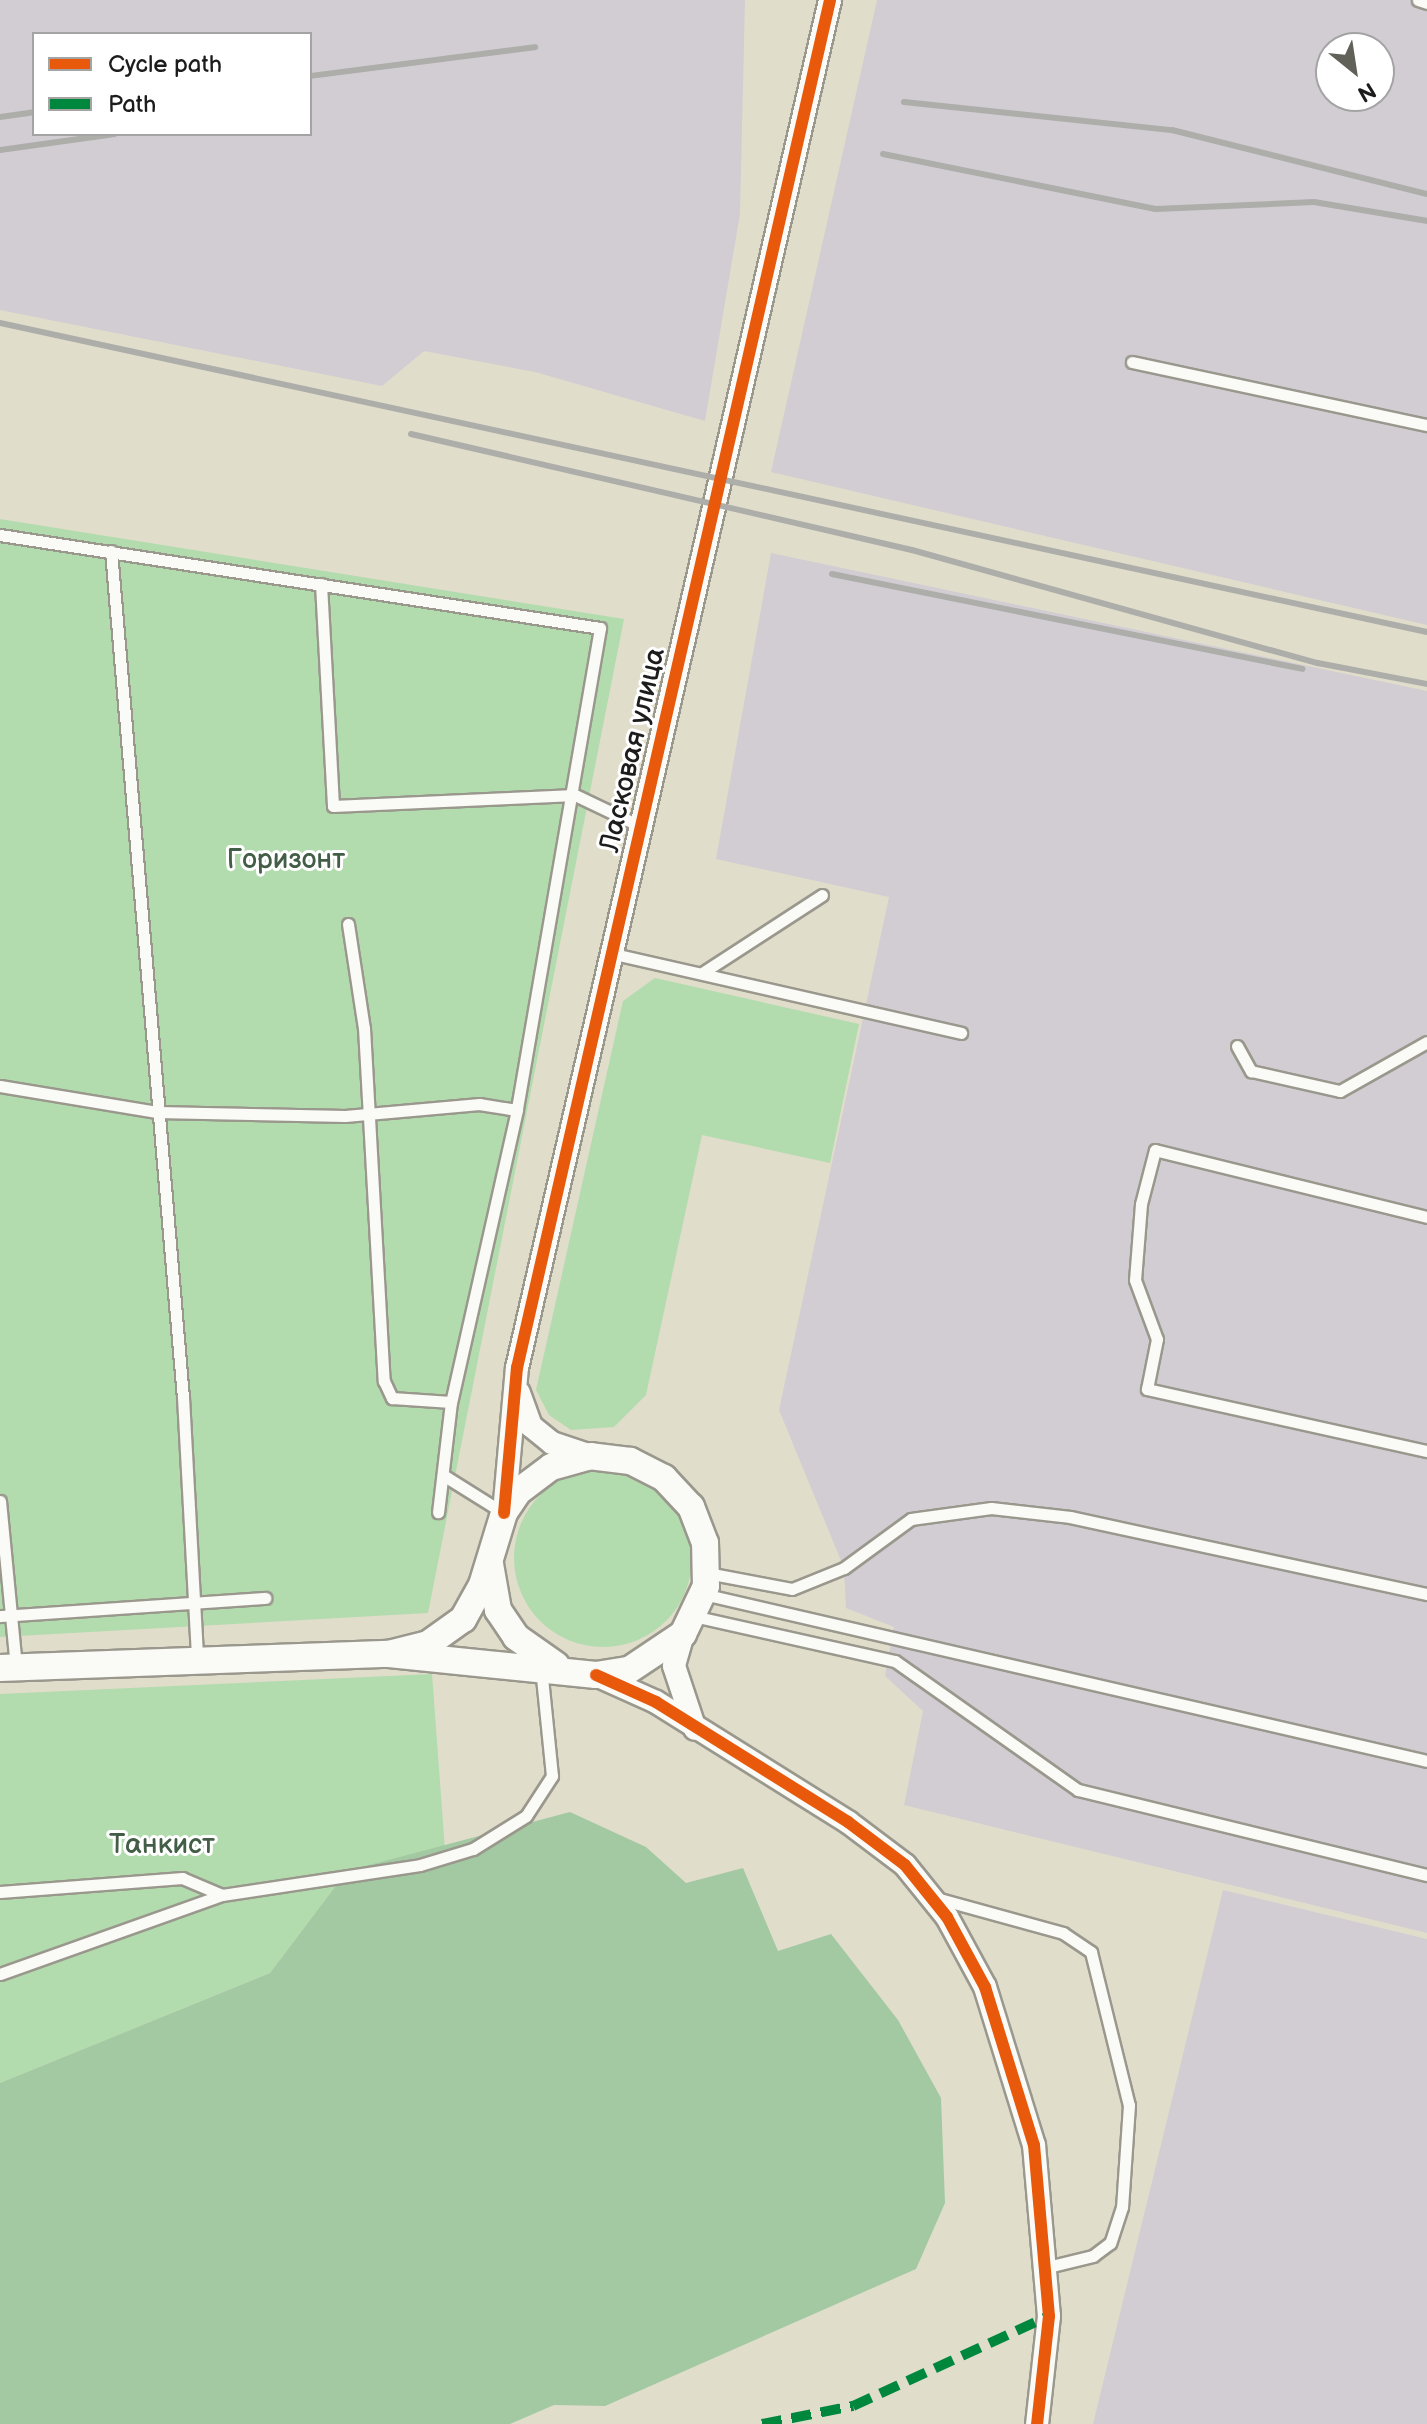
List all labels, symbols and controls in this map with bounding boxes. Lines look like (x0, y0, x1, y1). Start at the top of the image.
legend (32, 32, 312, 136)
north arrow (1315, 32, 1395, 112)
text: Cycle path (108, 50, 222, 79)
text: N (1352, 76, 1380, 107)
text: Path (108, 90, 156, 119)
street label: Ласковая улица (593, 644, 673, 856)
park label: Горизонт (227, 843, 345, 877)
park label: Танкист (109, 1828, 215, 1862)

